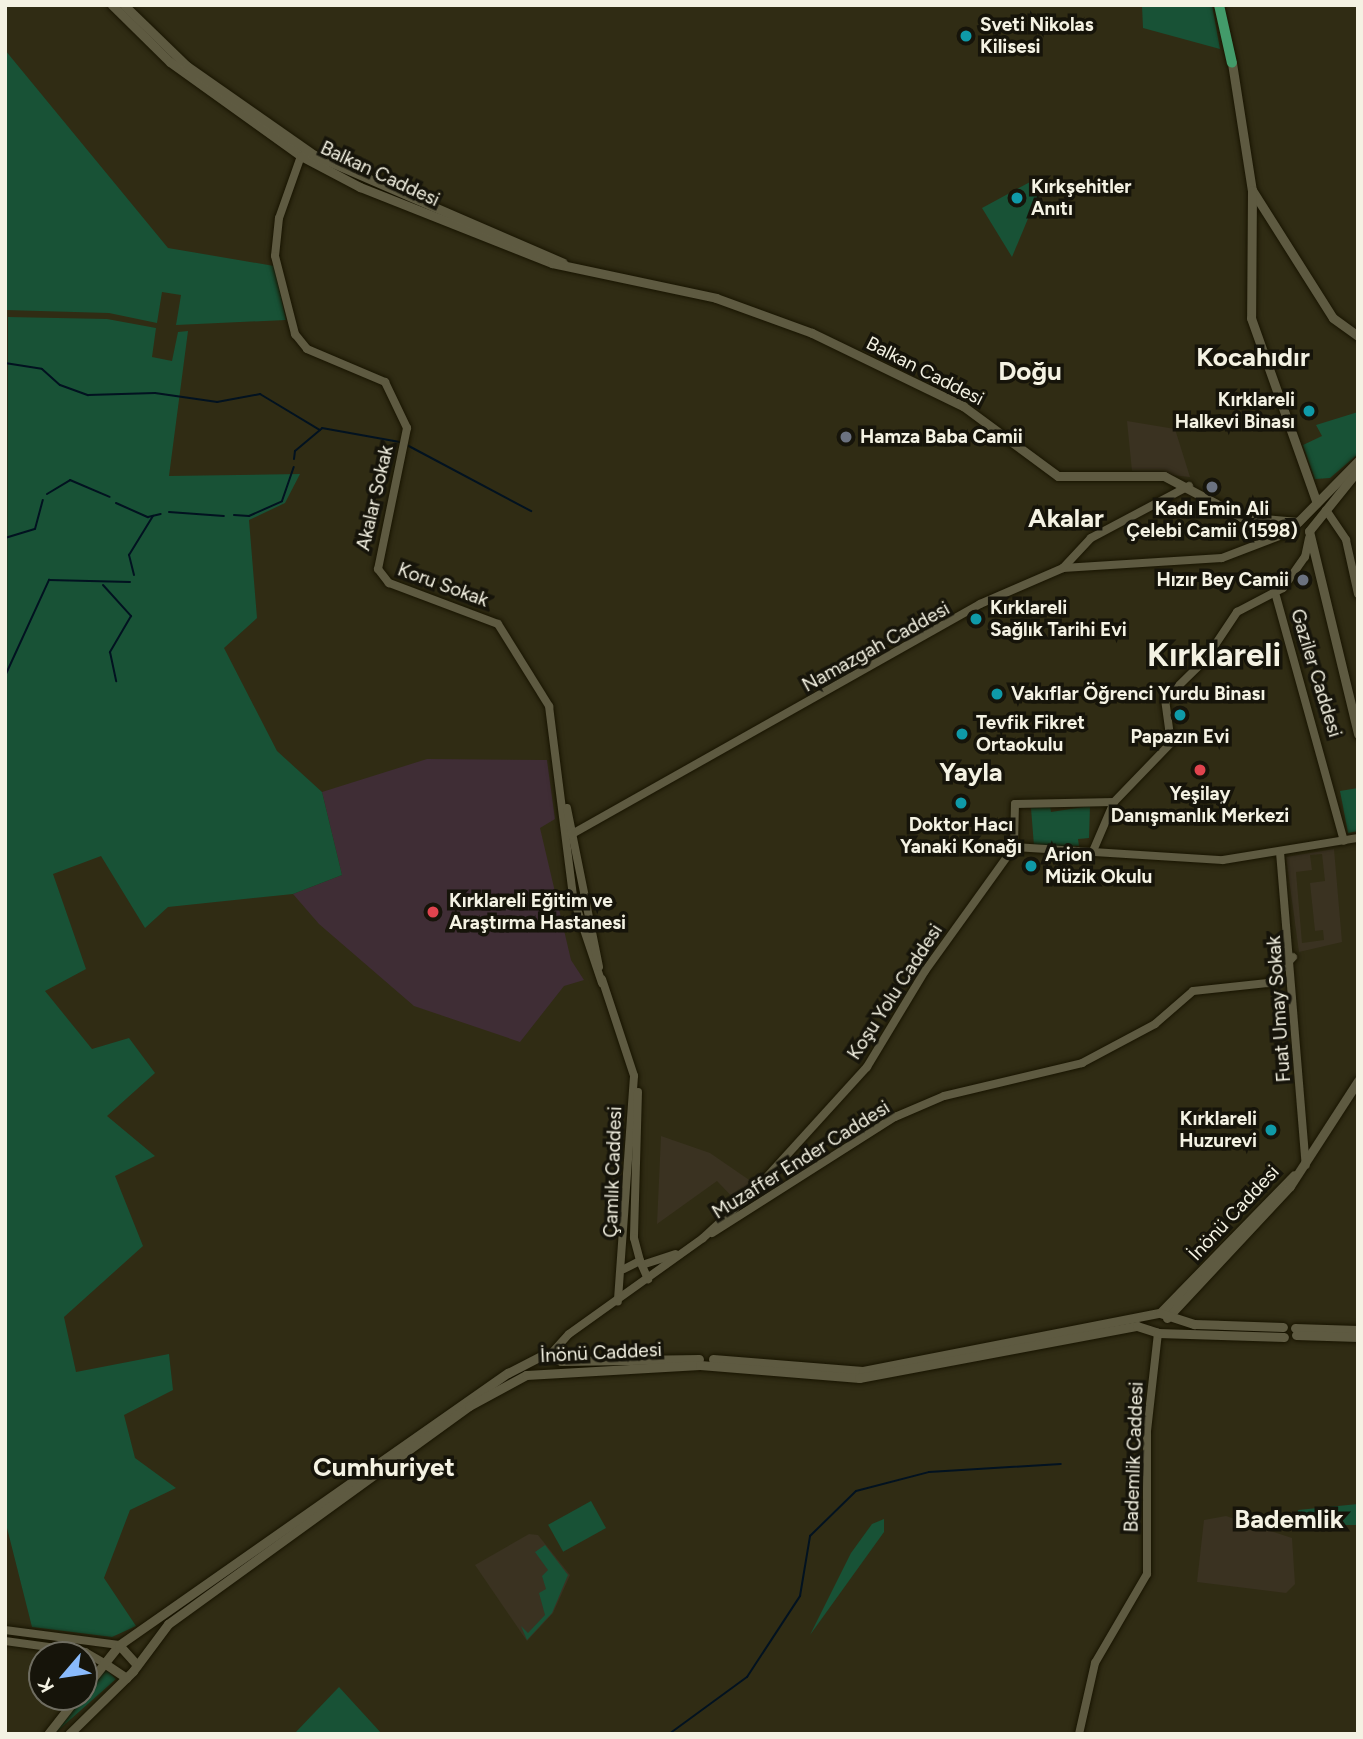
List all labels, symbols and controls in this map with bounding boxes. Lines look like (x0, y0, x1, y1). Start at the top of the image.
place label: Sveti Nikolas Kilisesi (980, 14, 1094, 58)
marker: Sveti Nikolas Kilisesi (958, 28, 974, 44)
street label: Balkan Caddesi (317, 136, 443, 212)
place label: Kırkşehitler Anıtı (1031, 176, 1132, 220)
marker: Kırkşehitler Anıtı (1009, 190, 1025, 206)
street label: Balkan Caddesi (862, 332, 988, 410)
district label: Kocahıdır (1196, 342, 1310, 374)
district label: Doğu (998, 356, 1062, 388)
place label: Kırklareli Halkevi Binası (1175, 389, 1295, 433)
marker: Kırklareli Halkevi Binası (1301, 403, 1317, 419)
place label: Hamza Baba Camii (860, 426, 1023, 448)
marker: Hamza Baba Camii (838, 429, 854, 445)
street label: Akalar Sokak (352, 443, 398, 553)
marker: Kadı Emin Ali Çelebi Camii (1598) (1204, 479, 1220, 495)
place label: Kadı Emin Ali Çelebi Camii (1598) (1126, 498, 1298, 542)
district label: Akalar (1028, 503, 1104, 535)
street label: Koru Sokak (395, 558, 491, 612)
place label: Hızır Bey Camii (1156, 569, 1289, 591)
marker: Hızır Bey Camii (1295, 572, 1311, 588)
street label: Namazgah Caddesi (798, 597, 954, 697)
place label: Kırklareli Sağlık Tarihi Evi (990, 597, 1127, 641)
street label: Gaziler Caddesi (1286, 606, 1346, 740)
marker: Kırklareli Sağlık Tarihi Evi (968, 611, 984, 627)
district label: Kırklareli (1147, 635, 1281, 675)
place label: Vakıflar Öğrenci Yurdu Binası (1011, 683, 1265, 705)
marker: Vakıflar Öğrenci Yurdu Binası (989, 686, 1005, 702)
marker: Papazın Evi (1172, 707, 1188, 723)
place label: Tevfik Fikret Ortaokulu (976, 712, 1085, 756)
marker: Tevfik Fikret Ortaokulu (954, 726, 970, 742)
place label: Papazın Evi (1130, 726, 1230, 748)
district label: Yayla (939, 757, 1003, 789)
marker: Yeşilay Danışmanlık Merkezi (1190, 760, 1210, 780)
place label: Yeşilay Danışmanlık Merkezi (1111, 783, 1289, 827)
marker: Doktor Hacı Yanaki Konağı (953, 795, 969, 811)
place label: Doktor Hacı Yanaki Konağı (900, 814, 1022, 858)
place label: Arion Müzik Okulu (1045, 844, 1152, 888)
marker: Arion Müzik Okulu (1023, 858, 1039, 874)
place label: Kırklareli Eğitim ve Araştırma Hastanesi (449, 890, 626, 934)
marker: Kırklareli Eğitim ve Araştırma Hastanesi (423, 902, 443, 922)
street label: Koşu Yolu Caddesi (843, 920, 947, 1064)
street label: Fuat Umay Sokak (1263, 935, 1295, 1083)
street label: Muzaffer Ender Caddesi (708, 1096, 894, 1224)
street label: Çamlık Caddesi (599, 1106, 627, 1238)
place label: Kırklareli Huzurevi (1179, 1108, 1257, 1152)
marker: Kırklareli Huzurevi (1263, 1122, 1279, 1138)
street label: İnönü Caddesi (1184, 1161, 1284, 1265)
street label: İnönü Caddesi (540, 1338, 662, 1368)
street label: Bademlik Caddesi (1120, 1381, 1148, 1533)
district label: Cumhuriyet (313, 1452, 455, 1484)
district label: Bademlik (1234, 1504, 1344, 1536)
north arrow (28, 1641, 98, 1711)
text: K (33, 1674, 59, 1697)

